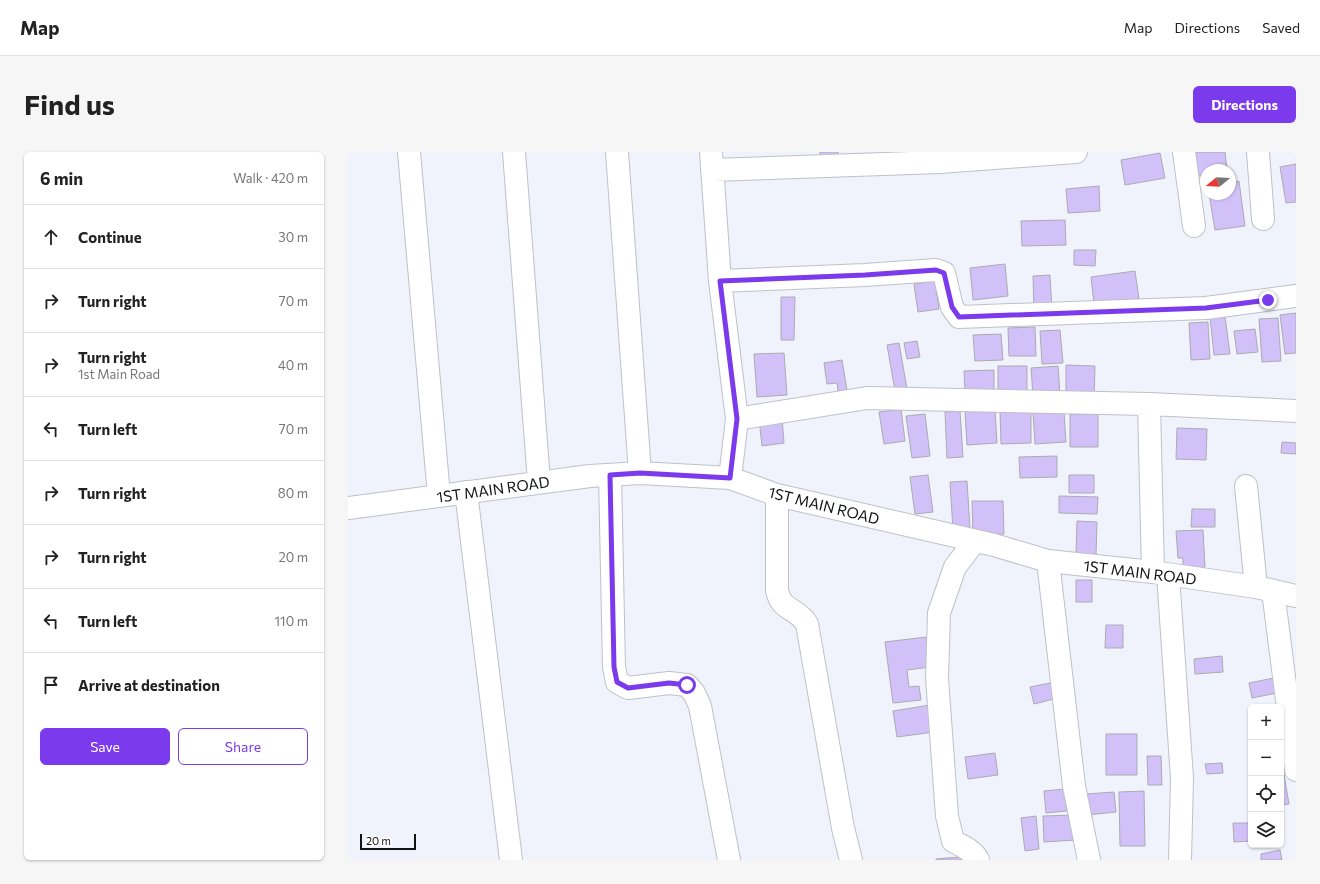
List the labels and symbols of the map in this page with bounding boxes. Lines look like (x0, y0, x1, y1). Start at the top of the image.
north arrow (1200, 164, 1236, 200)
route end (1259, 291, 1277, 309)
street label: 1ST MAIN ROAD (435, 472, 551, 506)
street label: 1ST MAIN ROAD (767, 483, 881, 527)
street label: 1ST MAIN ROAD (1083, 556, 1197, 588)
route start (678, 676, 696, 694)
scale bar (360, 832, 416, 851)

